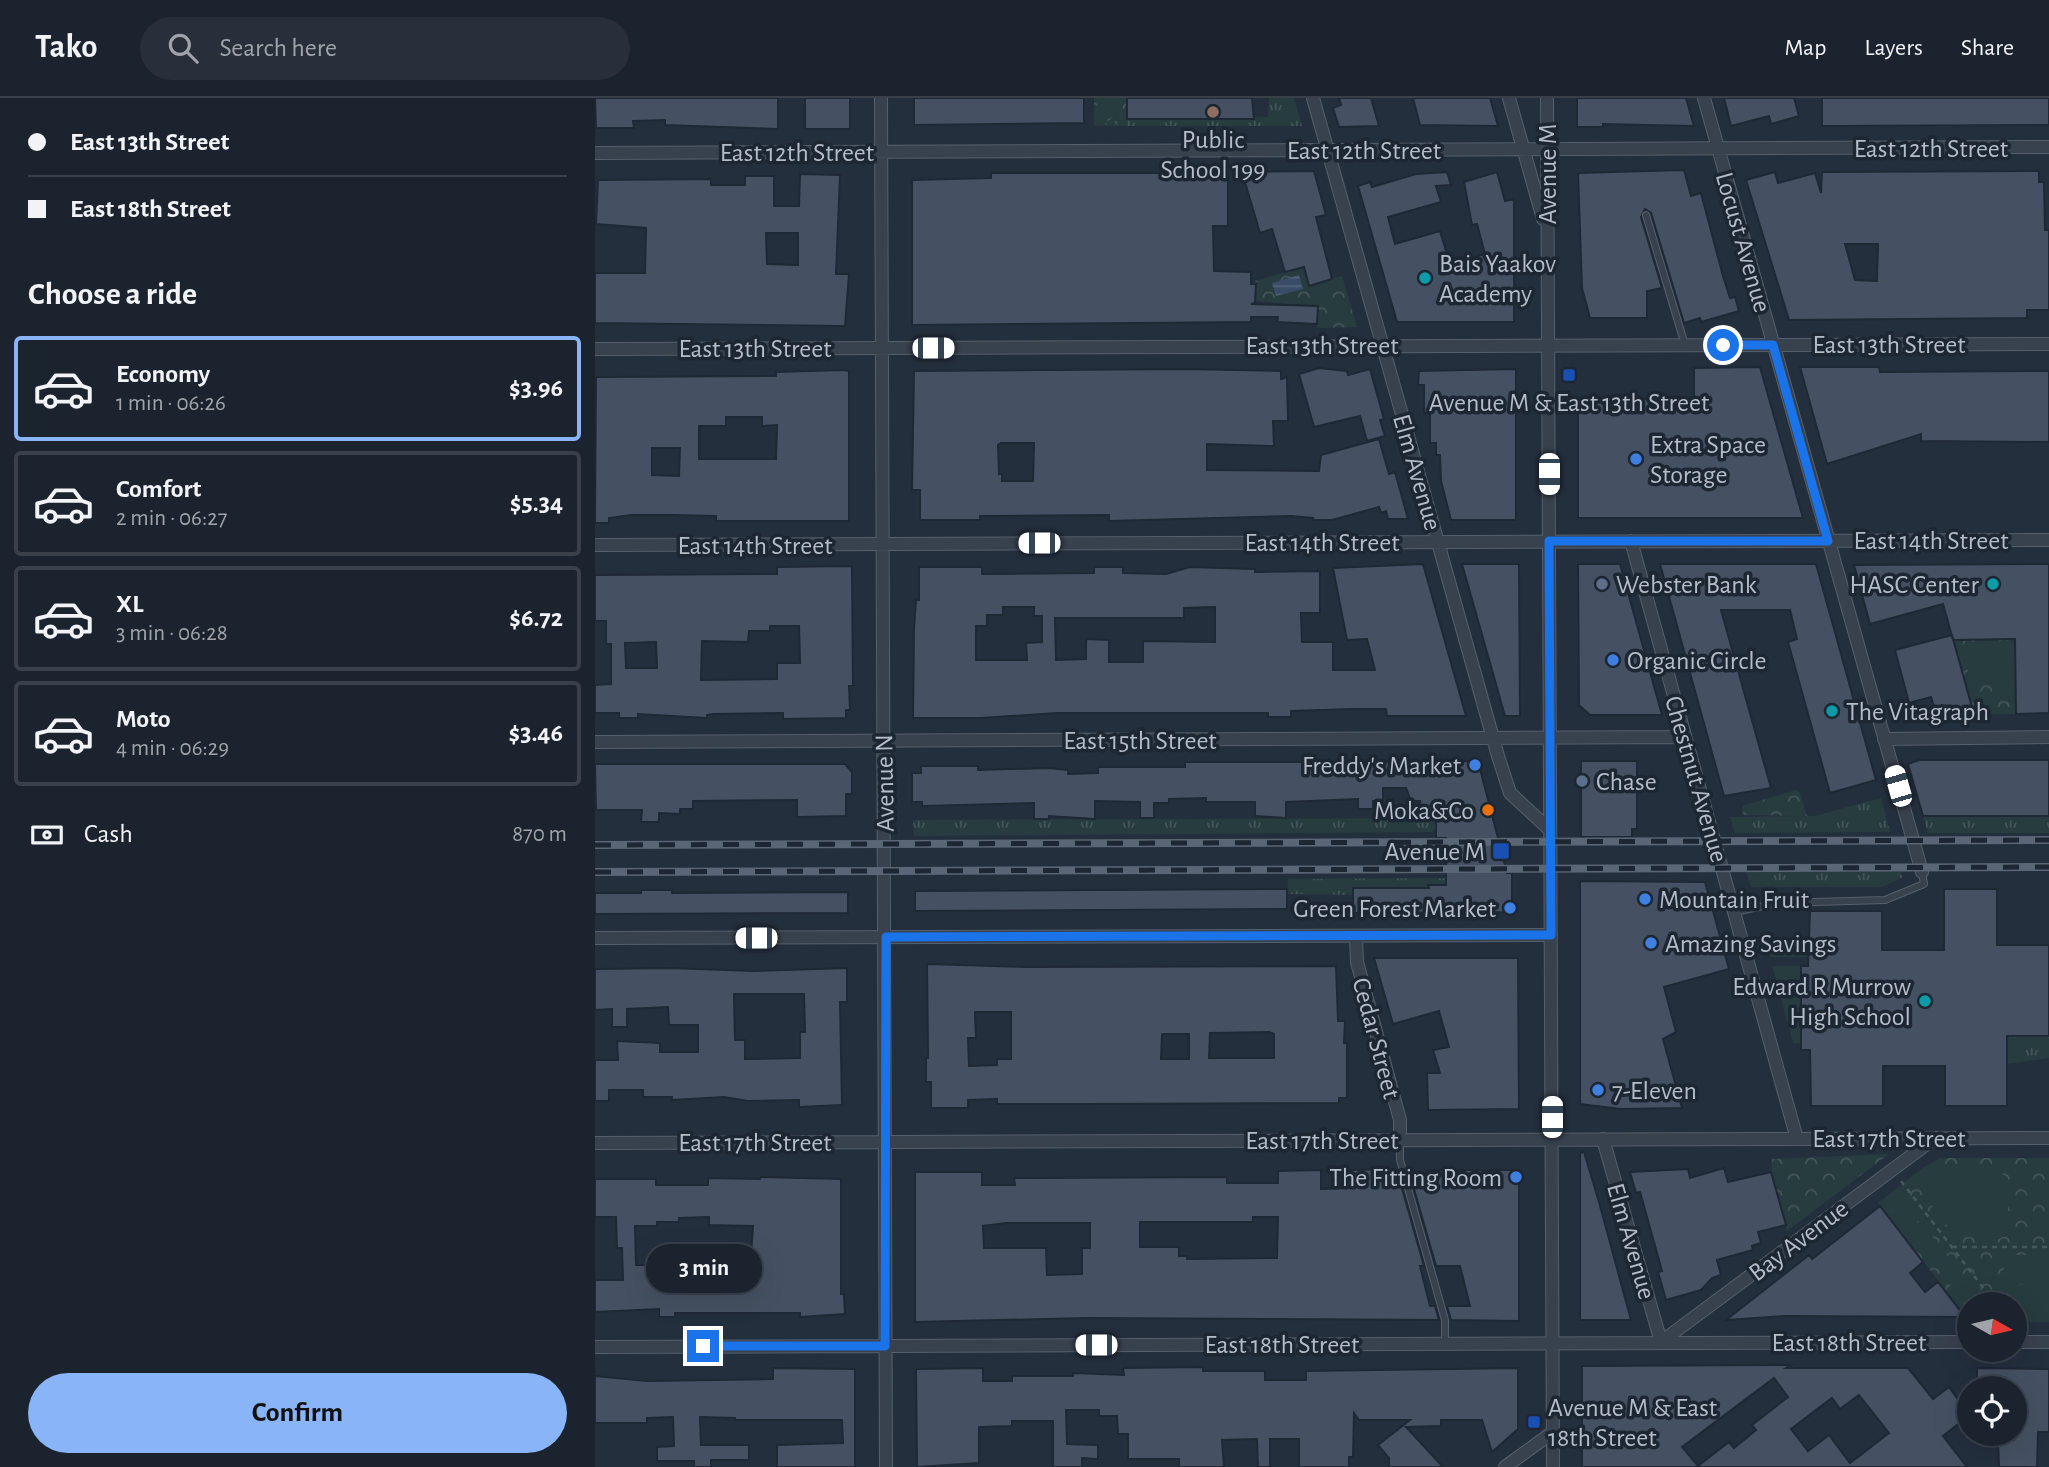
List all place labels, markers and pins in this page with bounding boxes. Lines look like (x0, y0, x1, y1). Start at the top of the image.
marker: Public School 199 (1205, 104, 1221, 120)
place label: Public School 199 (1161, 127, 1265, 183)
place label: Bais Yaakov Academy (1439, 251, 1556, 307)
marker: Bais Yaakov Academy (1417, 270, 1433, 286)
marker: Avenue M & East 13th Street (1561, 367, 1577, 383)
place label: Avenue M & East 13th Street (1429, 390, 1709, 416)
place label: Extra Space Storage (1650, 432, 1766, 488)
marker: Extra Space Storage (1628, 451, 1644, 467)
place label: Webster Bank (1616, 572, 1757, 598)
place label: HASC Center (1849, 572, 1980, 598)
marker: Webster Bank (1594, 576, 1610, 592)
marker: HASC Center (1985, 576, 2001, 592)
place label: Organic Circle (1627, 648, 1767, 674)
marker: Organic Circle (1605, 652, 1621, 668)
place label: The Vitagraph (1846, 699, 1989, 725)
marker: The Vitagraph (1824, 703, 1840, 719)
place label: Freddy's Market (1302, 753, 1461, 779)
marker: Freddy's Market (1467, 757, 1483, 773)
place label: Chase (1596, 769, 1657, 795)
marker: Chase (1574, 773, 1590, 789)
place label: Moka&Co (1374, 798, 1474, 824)
marker: Moka&Co (1480, 802, 1496, 818)
place label: Avenue M (1384, 839, 1485, 865)
marker: Avenue M (1491, 841, 1511, 861)
place label: Mountain Fruit (1659, 887, 1809, 913)
marker: Mountain Fruit (1637, 891, 1653, 907)
place label: Green Forest Market (1293, 896, 1496, 922)
marker: Green Forest Market (1502, 900, 1518, 916)
place label: Amazing Savings (1665, 931, 1836, 957)
marker: Amazing Savings (1643, 935, 1659, 951)
place label: Edward R Murrow High School (1732, 974, 1911, 1030)
marker: Edward R Murrow High School (1917, 993, 1933, 1009)
place label: 7-Eleven (1612, 1078, 1697, 1104)
marker: 7-Eleven (1590, 1082, 1606, 1098)
place label: The Fitting Room (1329, 1165, 1502, 1191)
marker: The Fitting Room (1508, 1169, 1524, 1185)
place label: Avenue M & East 18th Street (1548, 1395, 1717, 1451)
marker: Avenue M & East 18th Street (1526, 1414, 1542, 1430)

